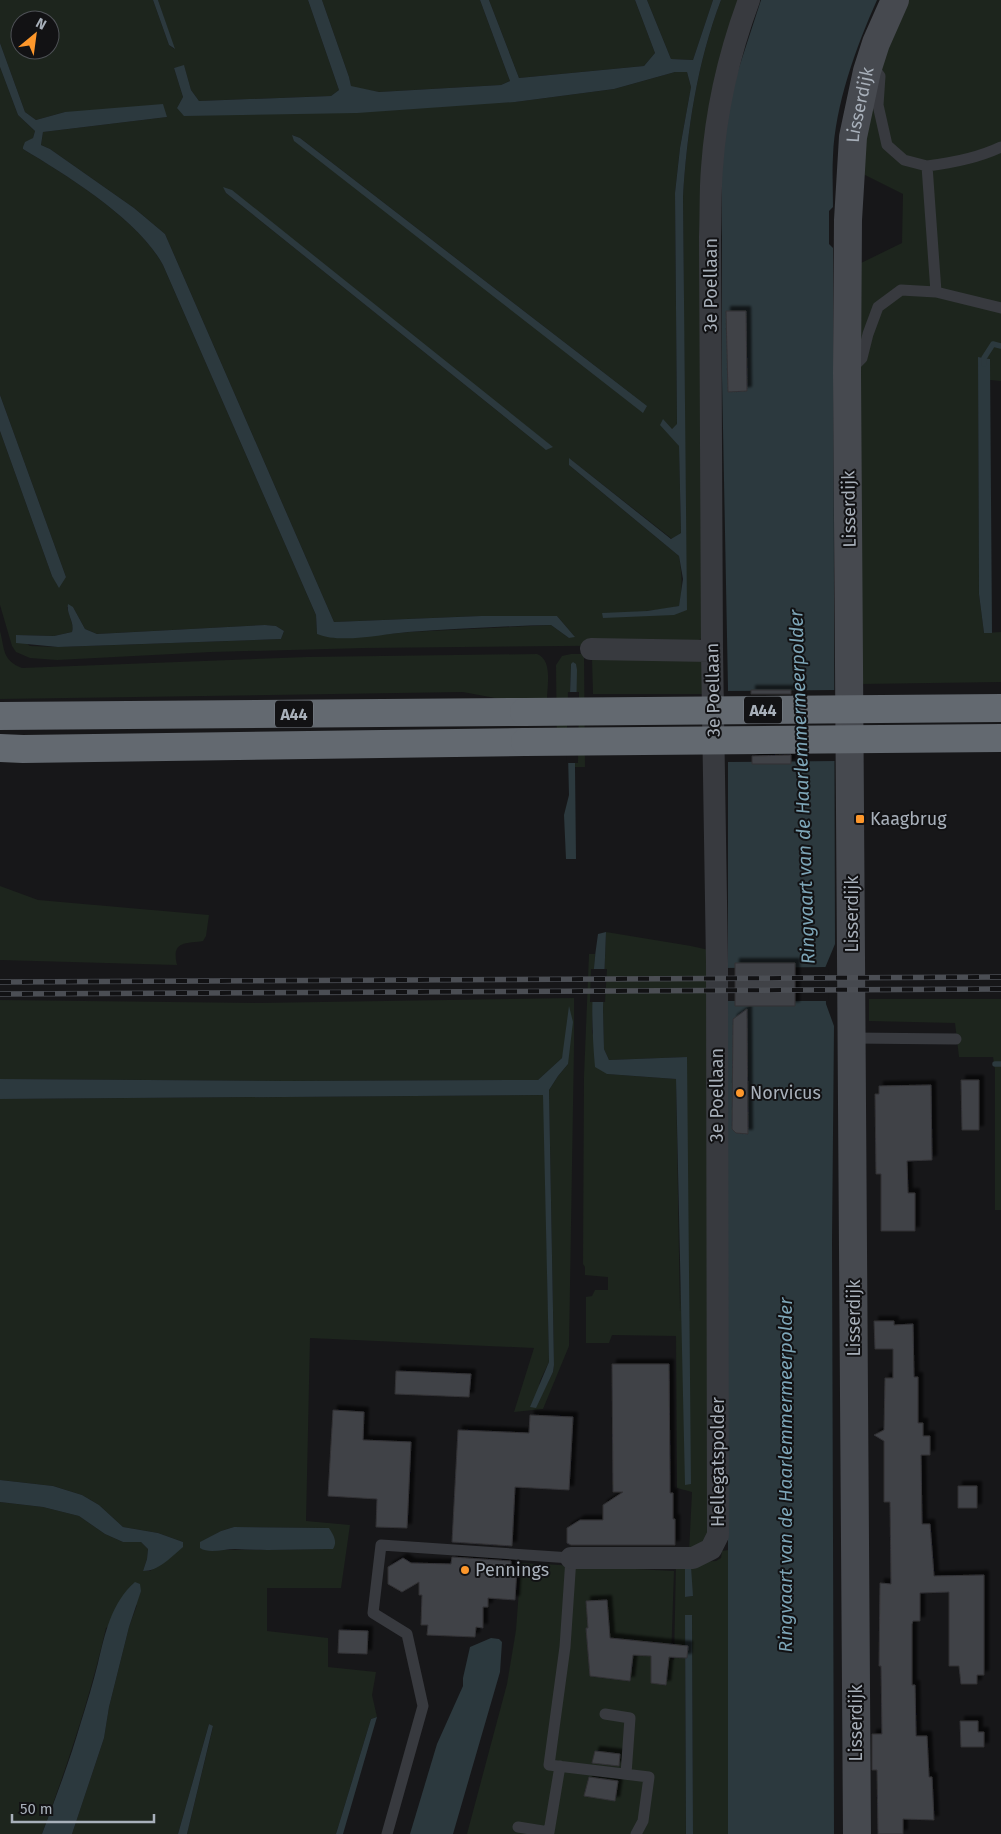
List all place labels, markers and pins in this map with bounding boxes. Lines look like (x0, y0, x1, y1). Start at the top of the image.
place label: Kaagbrug (870, 808, 947, 830)
marker: Kaagbrug (854, 813, 866, 825)
place label: Norvicus (750, 1082, 821, 1104)
marker: Norvicus (734, 1087, 746, 1099)
place label: Pennings (475, 1559, 549, 1581)
marker: Pennings (459, 1564, 471, 1576)

